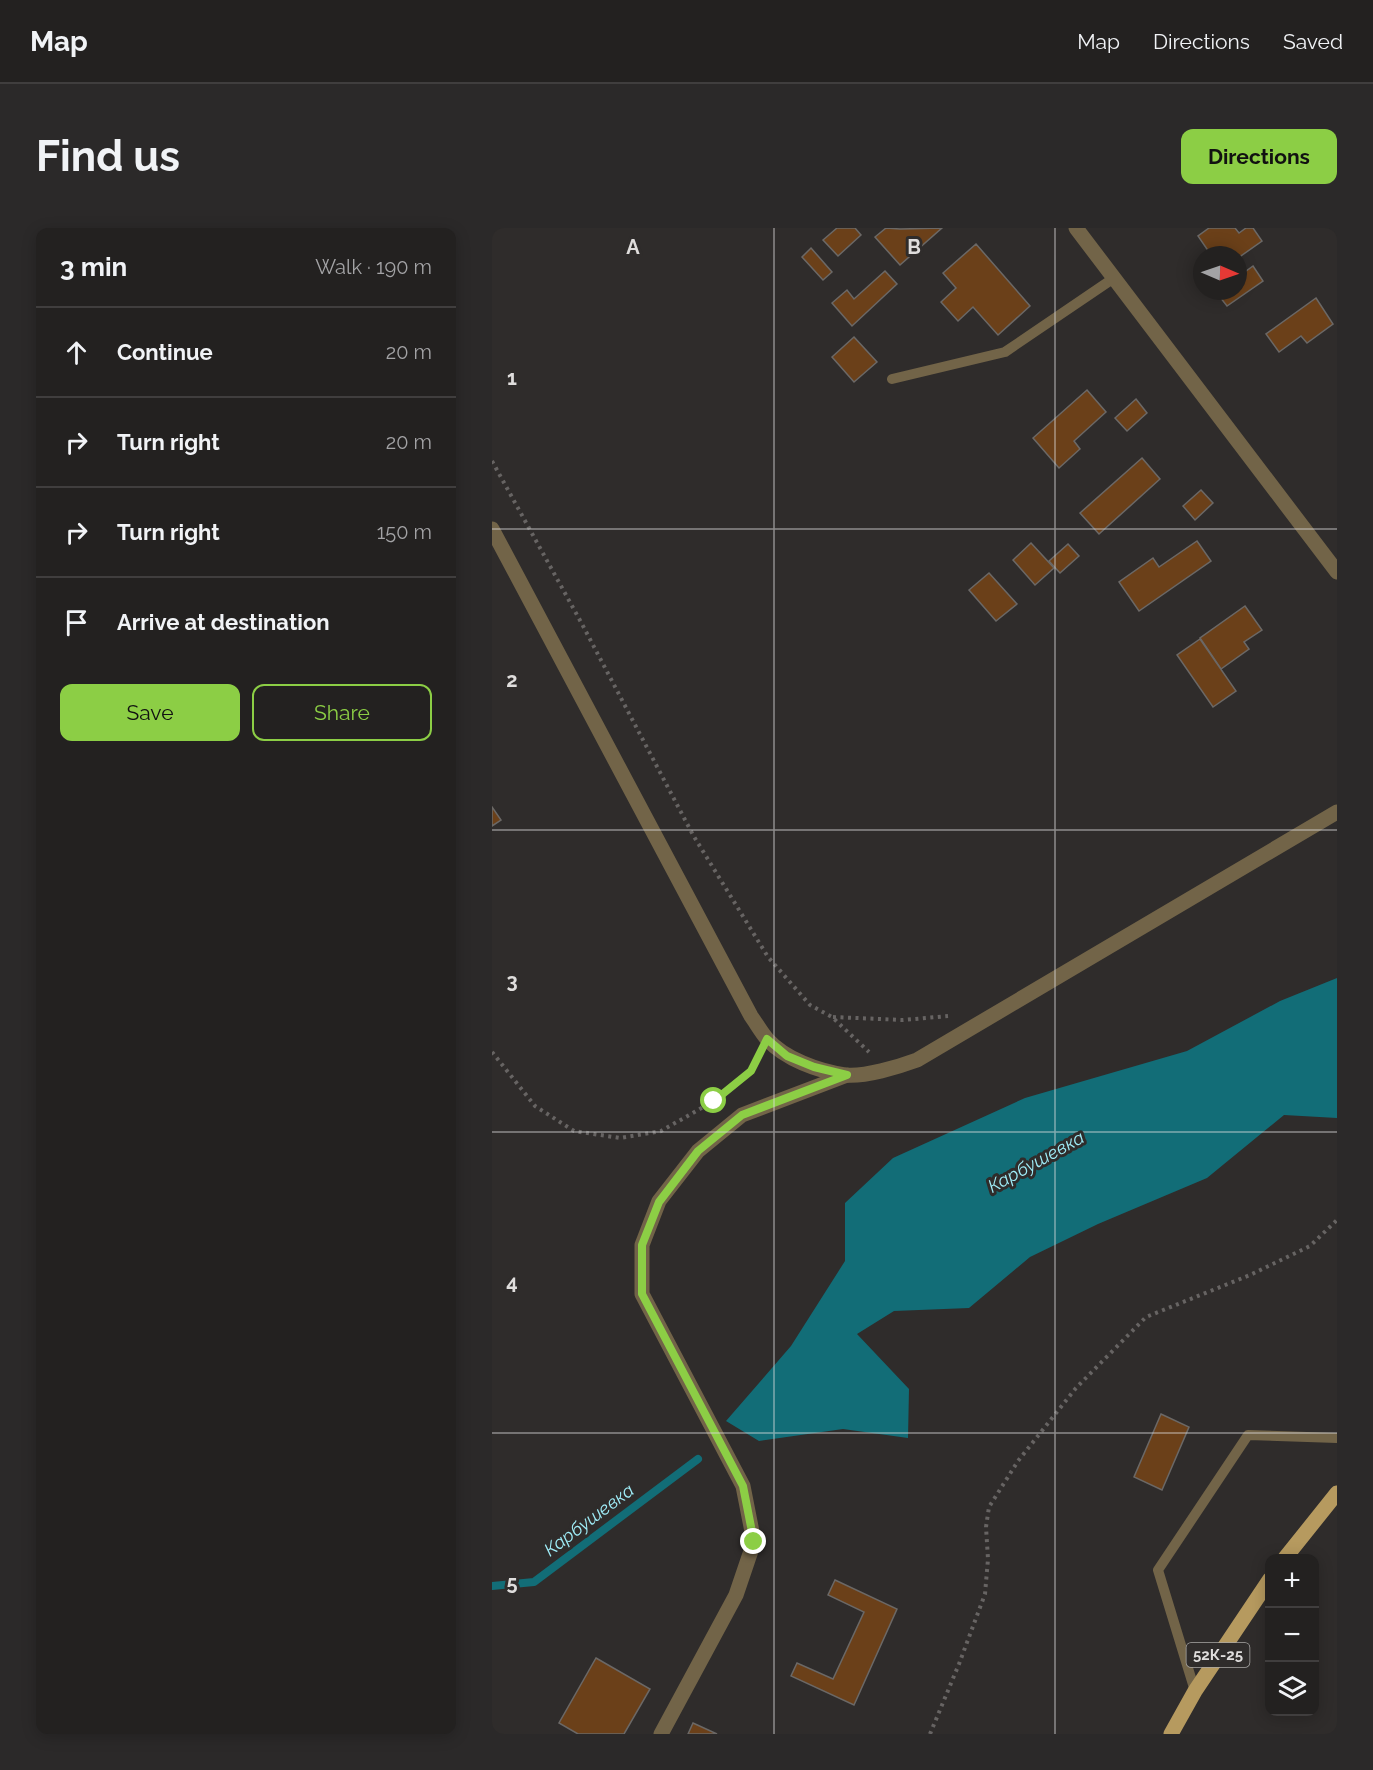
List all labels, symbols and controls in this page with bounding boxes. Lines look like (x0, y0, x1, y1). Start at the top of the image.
text: Map (30, 25, 88, 58)
text: Map (1077, 29, 1120, 54)
text: Directions (1153, 29, 1250, 54)
text: Saved (1283, 29, 1343, 54)
button: Directions (1181, 129, 1337, 184)
text: Find us (36, 132, 180, 181)
text: A (626, 235, 640, 259)
text: B (907, 235, 921, 259)
north arrow (1193, 246, 1247, 300)
text: 3 min (60, 252, 127, 282)
text: Walk · 190 m (315, 255, 432, 279)
icon: ahead (60, 336, 93, 369)
text: Continue (117, 339, 213, 365)
text: 20 m (386, 340, 432, 364)
text: 1 (507, 366, 517, 390)
icon: right (60, 426, 93, 459)
text: Turn right (117, 429, 220, 455)
text: 20 m (386, 430, 432, 454)
icon: right (60, 516, 93, 549)
text: Turn right (117, 519, 220, 545)
text: 150 m (377, 520, 432, 544)
icon: arrive (60, 606, 93, 639)
text: Arrive at destination (117, 609, 330, 635)
text: 2 (506, 668, 518, 692)
button: Save (60, 684, 240, 741)
button: Share (252, 684, 432, 741)
text: 3 (506, 969, 518, 993)
route start (700, 1087, 726, 1113)
water label: Карбушевка (984, 1126, 1088, 1197)
text: 4 (506, 1270, 518, 1294)
water label: Карбушевка (540, 1479, 638, 1560)
route end (740, 1528, 766, 1554)
map controls (1265, 1554, 1319, 1716)
button: + (1265, 1554, 1319, 1608)
text: 5 (506, 1571, 518, 1595)
button: − (1265, 1608, 1319, 1662)
road number: 52К-25 (1186, 1643, 1250, 1667)
button: layers (1265, 1662, 1319, 1716)

